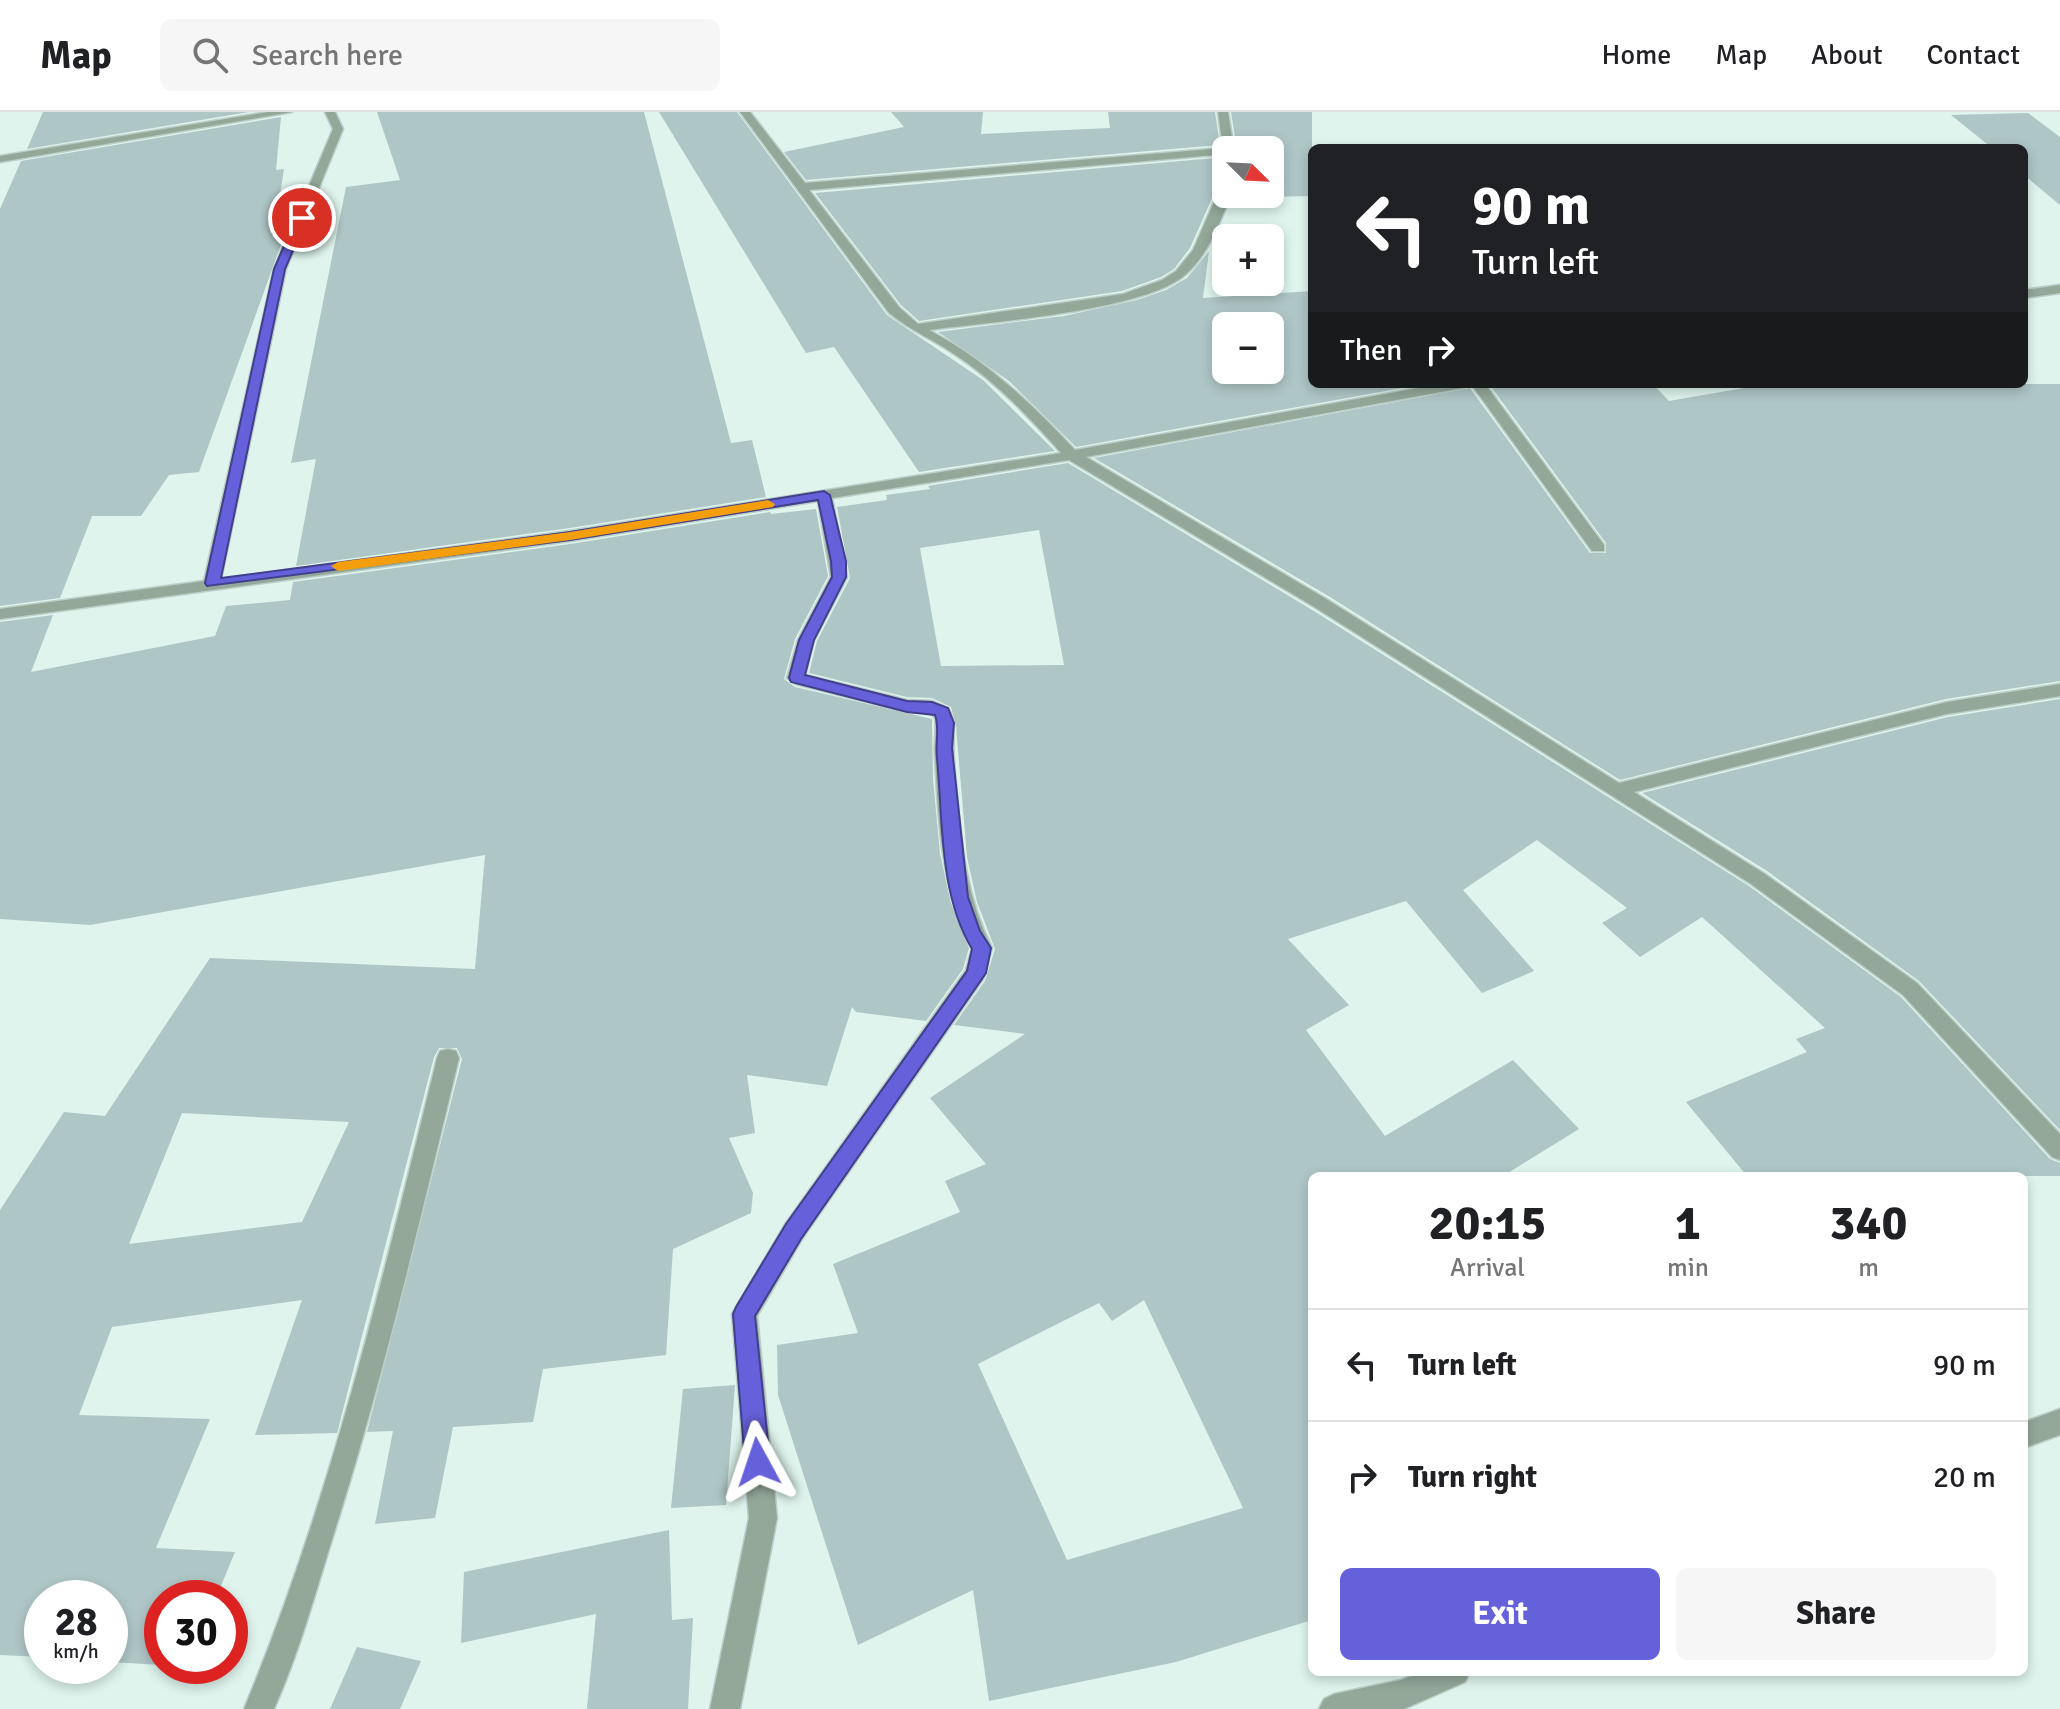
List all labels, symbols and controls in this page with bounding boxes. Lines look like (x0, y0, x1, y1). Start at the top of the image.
search box (160, 19, 720, 91)
text: Map (40, 32, 112, 79)
icon: search (188, 33, 232, 77)
text: Search here (252, 37, 403, 74)
text: Home (1602, 38, 1671, 72)
text: Map (1715, 38, 1767, 72)
text: About (1811, 38, 1883, 72)
text: Contact (1927, 38, 2020, 72)
north arrow (1212, 136, 1284, 208)
map controls (1212, 136, 1284, 384)
text: 90 m (1472, 171, 1590, 240)
icon: left (1340, 176, 1444, 280)
pin (268, 184, 336, 252)
icon: arrive (280, 196, 324, 240)
button: + (1212, 224, 1284, 296)
text: Turn left (1472, 240, 1599, 285)
button: − (1212, 312, 1284, 384)
icon: right (1418, 328, 1462, 372)
text: Then (1340, 332, 1402, 369)
text: 20:15 (1429, 1194, 1546, 1253)
text: 1 (1675, 1194, 1701, 1253)
text: 340 (1830, 1194, 1907, 1253)
text: Arrival (1450, 1252, 1525, 1284)
text: min (1667, 1252, 1709, 1284)
text: m (1858, 1252, 1879, 1284)
icon: left (1340, 1343, 1384, 1387)
text: Turn left (1408, 1347, 1517, 1384)
text: 90 m (1933, 1347, 1996, 1384)
position arrow (716, 1420, 800, 1504)
icon: right (1340, 1455, 1384, 1499)
text: Turn right (1408, 1459, 1537, 1496)
text: 20 m (1933, 1459, 1996, 1496)
button: Exit (1340, 1568, 1660, 1660)
button: Share (1676, 1568, 1996, 1660)
speed limit sign: 30 (144, 1580, 248, 1684)
text: 28 (54, 1597, 98, 1647)
text: km/h (53, 1639, 99, 1664)

